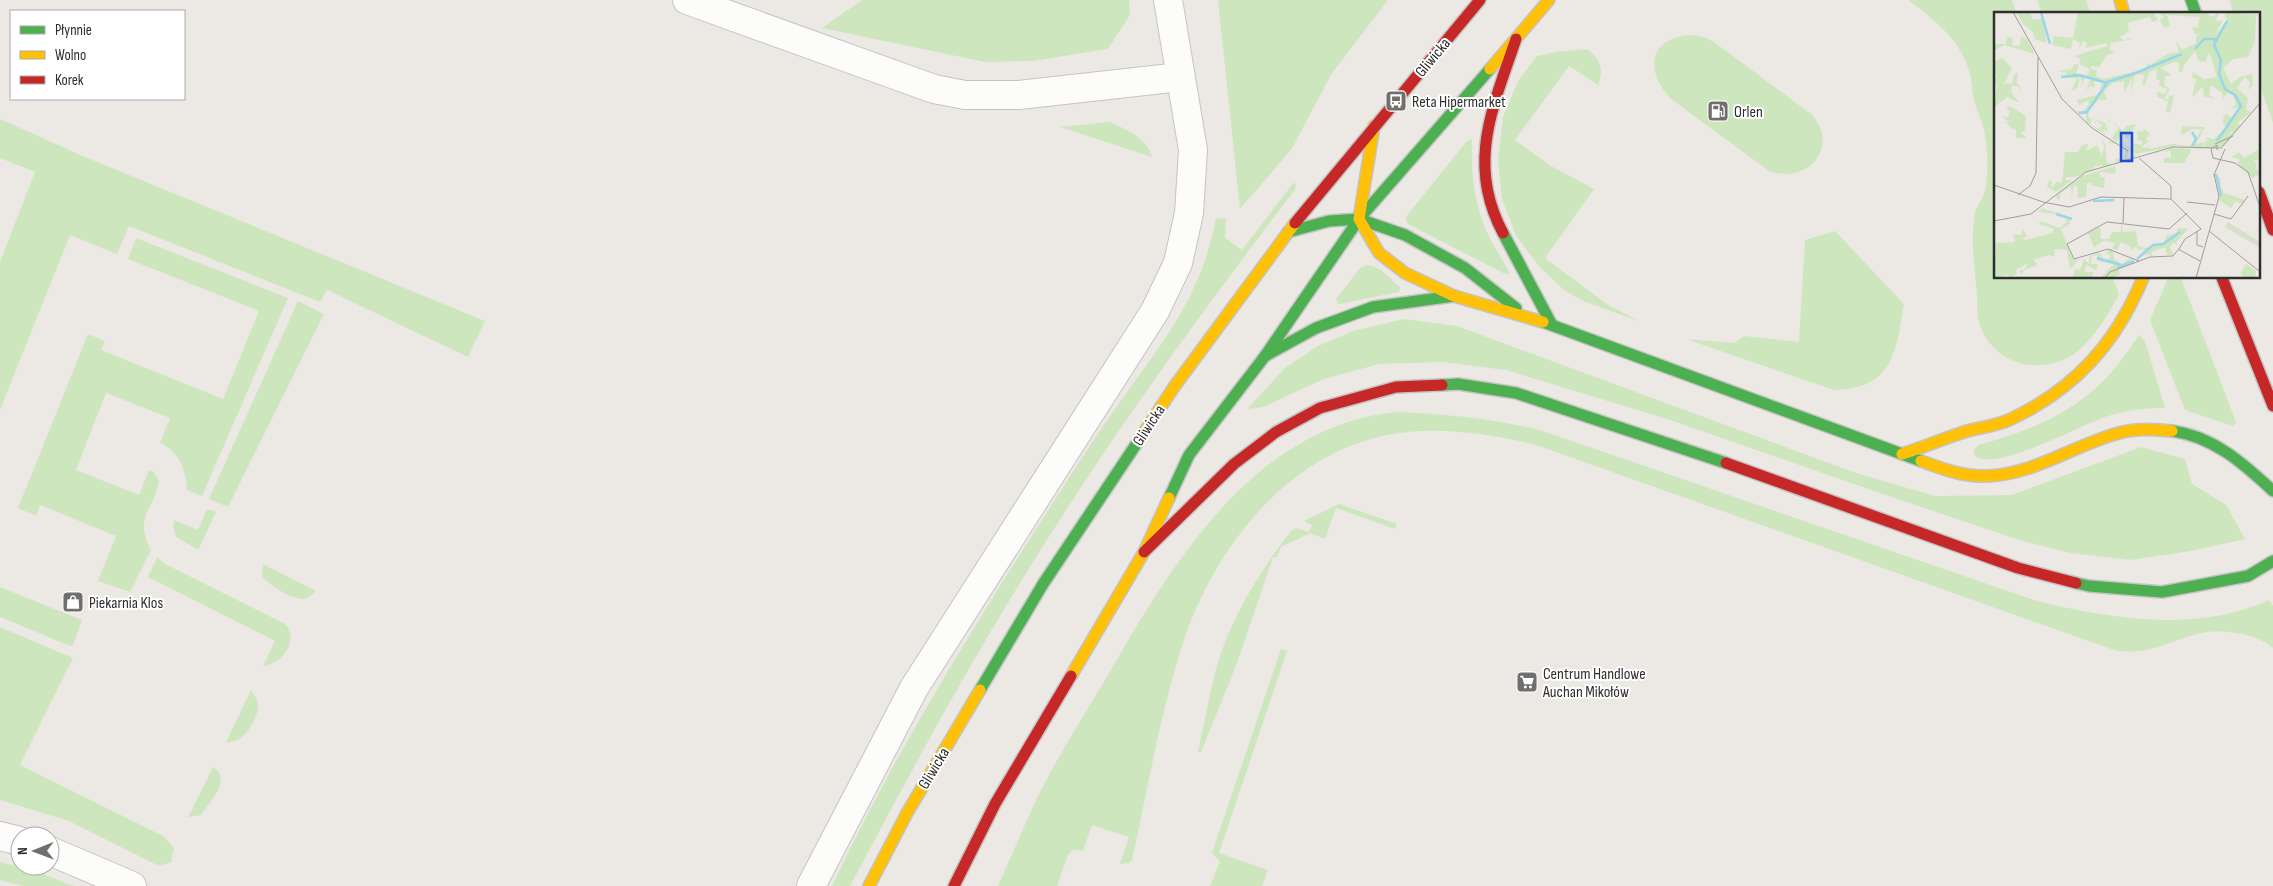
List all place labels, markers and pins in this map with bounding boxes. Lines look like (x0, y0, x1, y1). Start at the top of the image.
bus stop icon: Reta Hipermarket (1384, 89, 1408, 113)
place label: Reta Hipermarket (1412, 93, 1506, 112)
fuel station icon: Orlen (1706, 99, 1730, 123)
place label: Orlen (1734, 103, 1763, 122)
shop icon: Piekarnia Klos (61, 590, 85, 614)
place label: Piekarnia Klos (89, 594, 163, 613)
place label: Centrum Handlowe Auchan Mikołów (1542, 665, 1646, 702)
supermarket icon: Centrum Handlowe Auchan Mikołów (1515, 670, 1539, 694)

